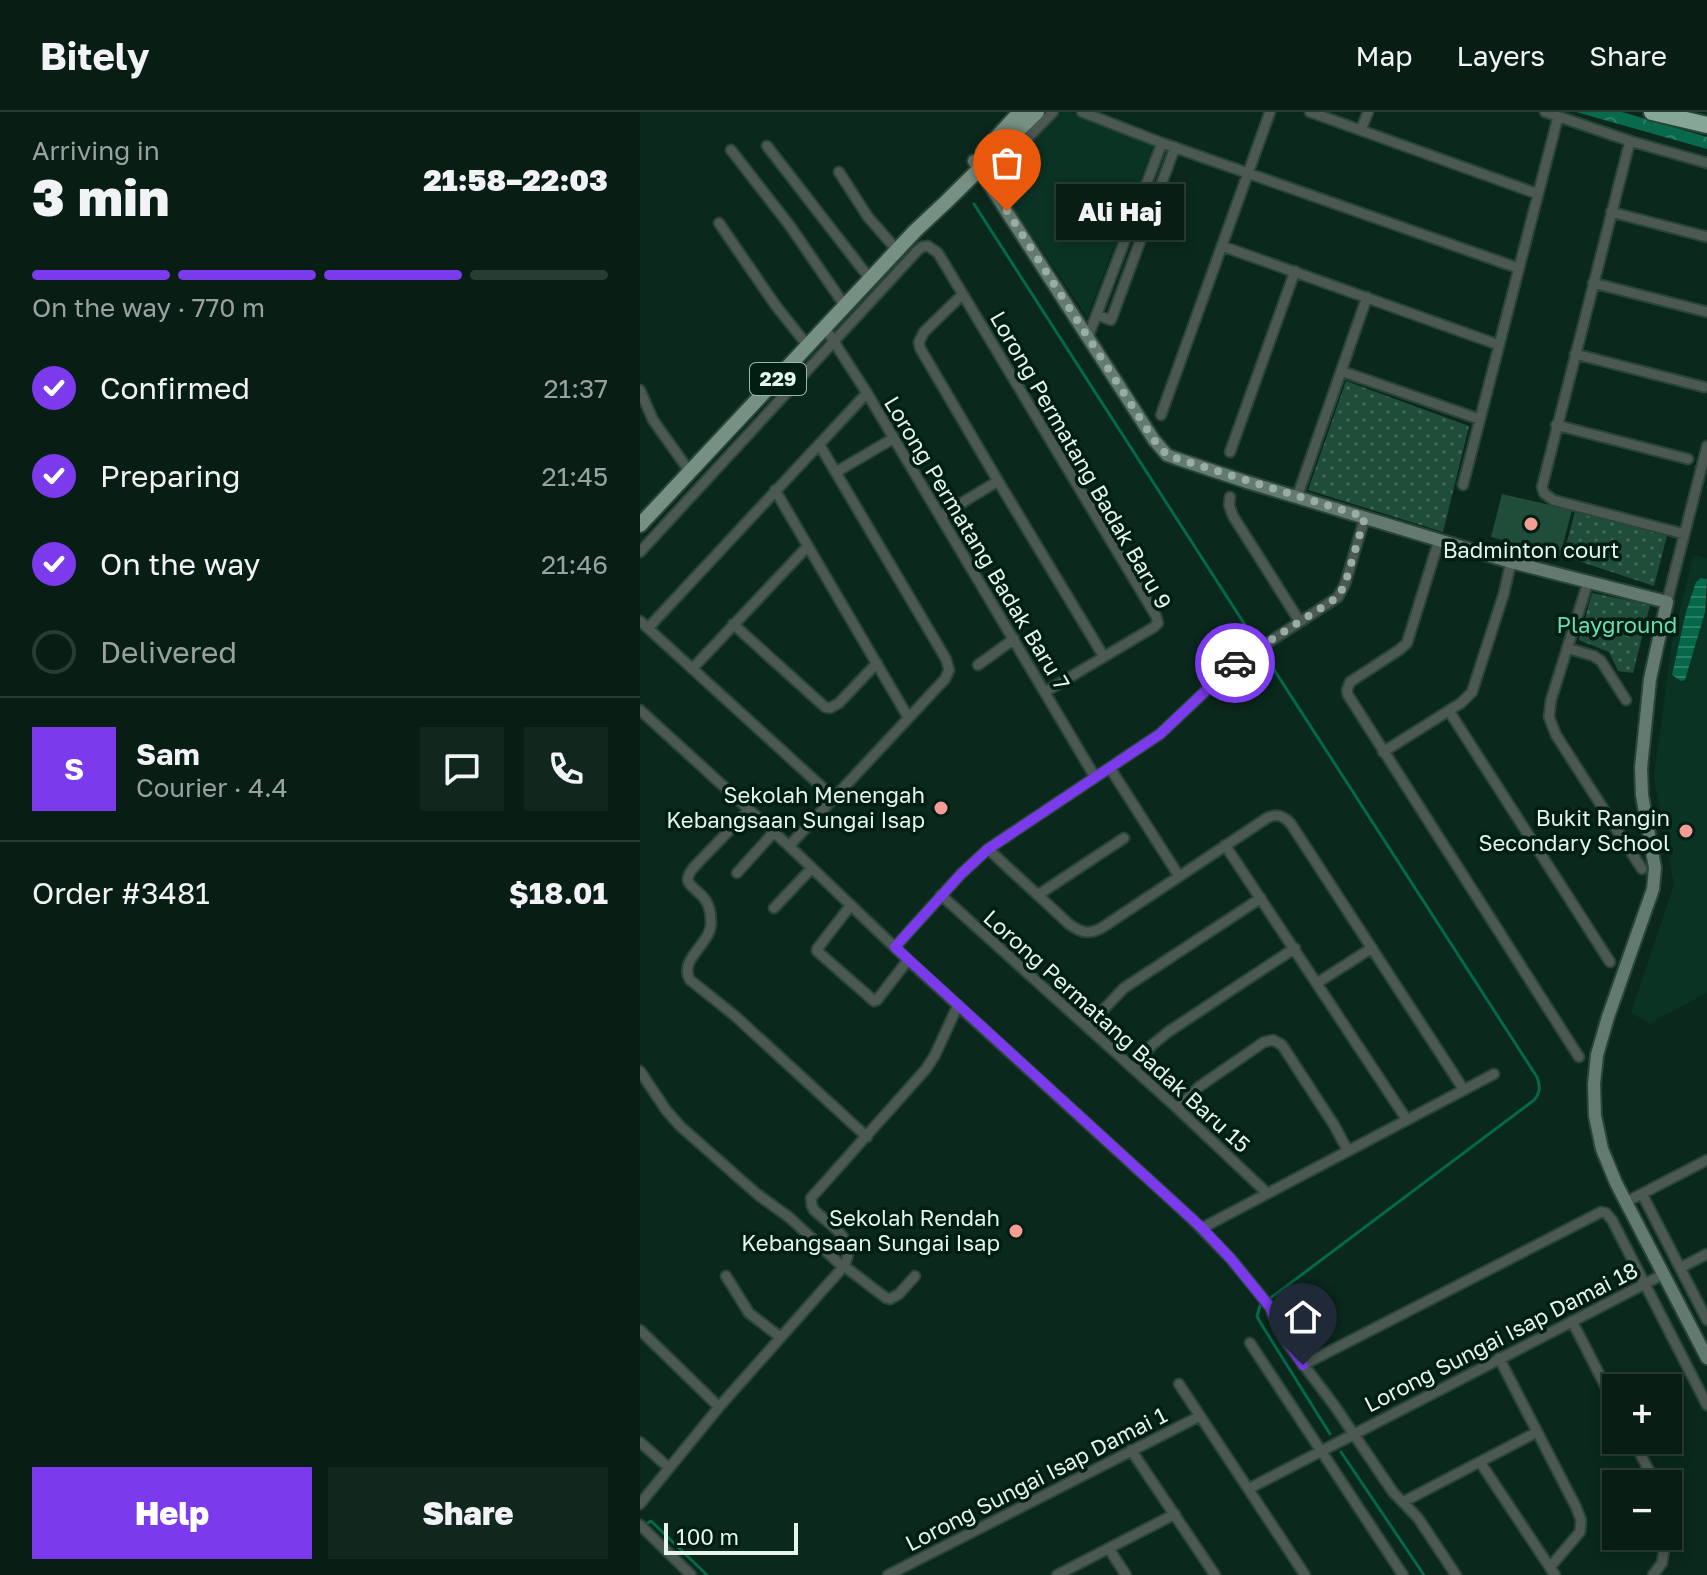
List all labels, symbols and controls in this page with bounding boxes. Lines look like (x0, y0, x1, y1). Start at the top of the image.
text: Bitely (40, 33, 150, 78)
text: Map (1355, 39, 1413, 72)
text: Layers (1457, 39, 1545, 72)
text: Share (1589, 39, 1667, 72)
pin (973, 129, 1041, 211)
text: Arriving in (32, 135, 160, 166)
icon: bag (985, 141, 1029, 185)
text: 21:58–22:03 (423, 162, 608, 198)
text: 3 min (32, 165, 169, 227)
callout: Ali Haj (1055, 183, 1183, 239)
text: Ali Haj (1078, 196, 1162, 227)
text: On the way · 770 m (32, 292, 265, 323)
street label: Lorong Permatang Badak Baru 9 (985, 306, 1178, 614)
road number: 229 (750, 363, 806, 395)
icon: check (32, 366, 76, 410)
text: Confirmed (100, 370, 250, 406)
text: 21:37 (544, 373, 608, 404)
street label: Lorong Permatang Badak Baru 7 (879, 391, 1076, 695)
icon: check (32, 454, 76, 498)
text: Preparing (100, 458, 241, 494)
text: 21:45 (542, 461, 608, 492)
marker: Badminton court (1522, 515, 1540, 533)
place label: Badminton court (1443, 536, 1619, 563)
icon: check (32, 542, 76, 586)
text: On the way (100, 546, 260, 582)
text: 21:46 (541, 549, 608, 580)
park label: Playground (1557, 611, 1677, 638)
courier (1195, 623, 1275, 703)
text: Delivered (100, 634, 237, 670)
icon: car (1213, 641, 1257, 685)
button: chat (420, 727, 504, 811)
button: phone (524, 727, 608, 811)
text: Sam (136, 736, 200, 772)
text: S (64, 751, 84, 787)
text: Courier · 4.4 (136, 772, 288, 803)
place label: Sekolah Menengah Kebangsaan Sungai Isap (666, 781, 925, 833)
marker: Sekolah Menengah Kebangsaan Sungai Isap (932, 799, 950, 817)
place label: Bukit Rangin Secondary School (1478, 804, 1670, 856)
marker: Bukit Rangin Secondary School (1677, 822, 1695, 840)
text: Order #3481 (32, 875, 210, 911)
text: $18.01 (509, 875, 608, 911)
street label: Lorong Permatang Badak Baru 15 (978, 904, 1256, 1158)
place label: Sekolah Rendah Kebangsaan Sungai Isap (741, 1204, 1000, 1256)
marker: Sekolah Rendah Kebangsaan Sungai Isap (1007, 1222, 1025, 1240)
street label: Lorong Sungai Isap Damai 18 (1360, 1256, 1642, 1417)
pin (1269, 1283, 1337, 1365)
icon: home (1281, 1295, 1325, 1339)
map controls (1602, 1374, 1682, 1550)
button: + (1602, 1374, 1682, 1454)
street label: Lorong Sungai Isap Damai 1 (901, 1401, 1171, 1556)
button: Help (32, 1467, 312, 1559)
button: Share (328, 1467, 608, 1559)
button: − (1602, 1470, 1682, 1550)
scale bar (664, 1519, 798, 1555)
text: 100 m (676, 1523, 739, 1550)

